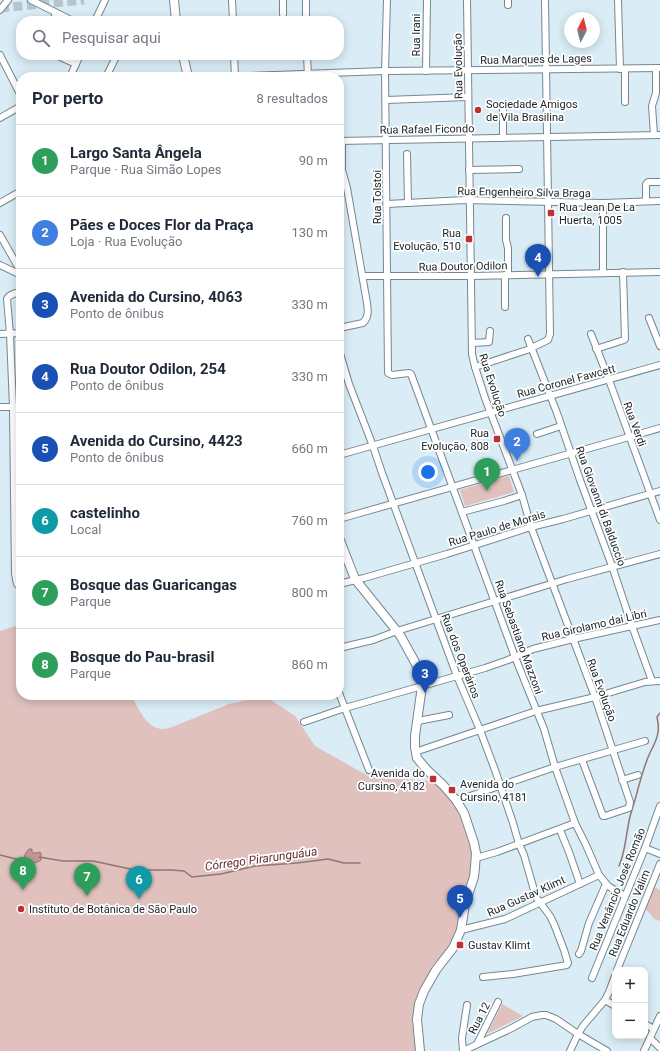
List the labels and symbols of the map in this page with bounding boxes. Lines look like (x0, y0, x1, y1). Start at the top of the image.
north arrow (564, 12, 600, 48)
street label: Rua Irani (410, 14, 423, 56)
street label: Rua Evolução (451, 33, 466, 99)
street label: Rua Marques de Lages (480, 52, 592, 67)
place label: Sociedade Amigos de Vila Brasilina (486, 98, 578, 124)
marker: Sociedade Amigos de Vila Brasilina (473, 105, 483, 115)
street label: Rua Rafael Ficondo (380, 122, 474, 137)
street label: Rua Tolstoi (371, 170, 384, 224)
street label: Rua Engenheiro Silva Braga (457, 185, 591, 200)
place label: Rua Jean De La Huerta, 1005 (559, 201, 635, 227)
marker: Rua Jean De La Huerta, 1005 (546, 208, 556, 218)
place label: Rua Evolução, 510 (393, 227, 461, 253)
marker: Rua Evolução, 510 (464, 234, 474, 244)
pin: 4 (525, 244, 551, 277)
street label: Rua Doutor Odilon (418, 259, 508, 274)
street label: Rua Evolução (476, 352, 509, 419)
street label: Rua Coronel Fawcett (516, 362, 617, 401)
street label: Rua Verdi (620, 400, 649, 448)
place label: Rua Evolução, 808 (421, 427, 489, 453)
pin: 2 (504, 428, 530, 461)
marker: Rua Evolução, 808 (492, 434, 502, 444)
street label: Rua Giovanni di Balduccio (573, 444, 628, 568)
pin: 1 (474, 458, 500, 491)
your location (418, 462, 438, 482)
street label: Rua Paulo de Morais (447, 507, 547, 549)
street label: Rua Sebastiano Mazzoni (492, 578, 545, 696)
street label: Rua Girolamo dai Libri (540, 607, 648, 644)
street label: Rua dos Operários (438, 612, 483, 701)
street label: Rua Evolução (584, 657, 619, 723)
pin: 3 (412, 660, 438, 693)
place label: Avenida do Cursino, 4182 (358, 767, 425, 793)
marker: Avenida do Cursino, 4182 (428, 774, 438, 784)
place label: Avenida do Cursino, 4181 (460, 778, 527, 804)
marker: Avenida do Cursino, 4181 (447, 785, 457, 795)
street label: Rua Venâncio José Romão (587, 826, 648, 952)
water label: Córrego Pirarunguáua (204, 844, 318, 874)
pin: 8 (10, 857, 36, 890)
pin: 7 (74, 863, 100, 896)
pin: 6 (126, 866, 152, 899)
street label: Rua Eduardo Valim (606, 868, 653, 959)
street label: Rua Gustav Klimt (485, 873, 568, 919)
pin: 5 (447, 885, 473, 918)
place label: Instituto de Botânica de São Paulo (29, 903, 197, 916)
marker: Instituto de Botânica de São Paulo (16, 904, 26, 914)
place label: Gustav Klimt (468, 939, 531, 952)
marker: Gustav Klimt (455, 940, 465, 950)
street label: Rua 12 (466, 1000, 493, 1036)

